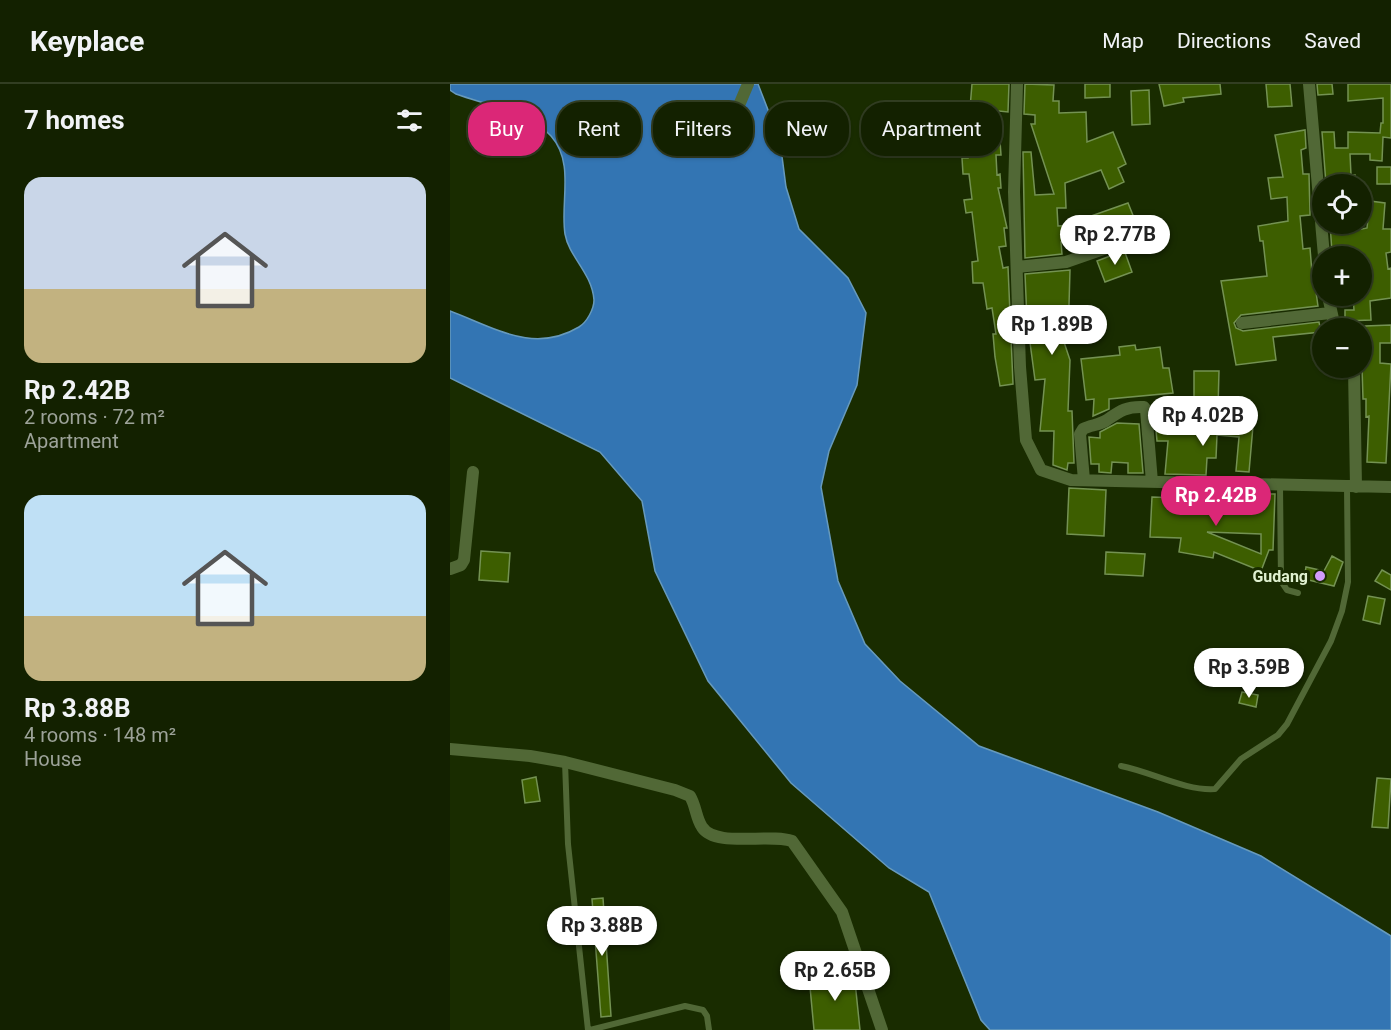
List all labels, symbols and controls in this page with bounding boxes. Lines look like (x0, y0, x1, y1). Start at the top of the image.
text: Keyplace (30, 25, 144, 58)
text: Map (1102, 29, 1144, 53)
text: Directions (1177, 29, 1271, 53)
text: Saved (1304, 29, 1361, 53)
chip: Buy (468, 102, 545, 156)
chip: Rent (557, 102, 641, 156)
chip: Filters (653, 102, 753, 156)
chip: New (765, 102, 849, 156)
chip: Apartment (861, 102, 1002, 156)
icon: filters (393, 104, 426, 137)
text: 7 homes (24, 105, 125, 135)
map controls (1312, 174, 1372, 378)
button: locate (1312, 174, 1372, 234)
pin: Rp 2.77B (1053, 215, 1177, 266)
icon: home (171, 216, 279, 324)
text: Rp 2.77B (1074, 222, 1156, 246)
button: + (1312, 246, 1372, 306)
pin: Rp 1.89B (990, 305, 1114, 356)
text: Rp 1.89B (1011, 312, 1093, 336)
button: − (1312, 318, 1372, 378)
text: Rp 2.42B (24, 375, 131, 405)
pin: Rp 4.02B (1141, 396, 1265, 447)
text: Rp 4.02B (1162, 403, 1244, 427)
text: 2 rooms · 72 m² (24, 405, 165, 429)
text: Apartment (24, 429, 119, 453)
pin: Rp 2.42B (1154, 476, 1278, 527)
text: Rp 2.42B (1175, 483, 1257, 507)
icon: home (171, 534, 279, 642)
place label: Gudang (1252, 567, 1308, 586)
marker: Gudang (1313, 569, 1327, 583)
pin: Rp 3.59B (1187, 648, 1311, 699)
text: Rp 3.59B (1208, 655, 1290, 679)
text: Rp 3.88B (24, 693, 131, 723)
text: 4 rooms · 148 m² (24, 723, 176, 747)
text: House (24, 747, 82, 771)
pin: Rp 3.88B (540, 906, 664, 957)
text: Rp 3.88B (561, 913, 643, 937)
pin: Rp 2.65B (773, 951, 897, 1002)
text: Rp 2.65B (794, 958, 876, 982)

